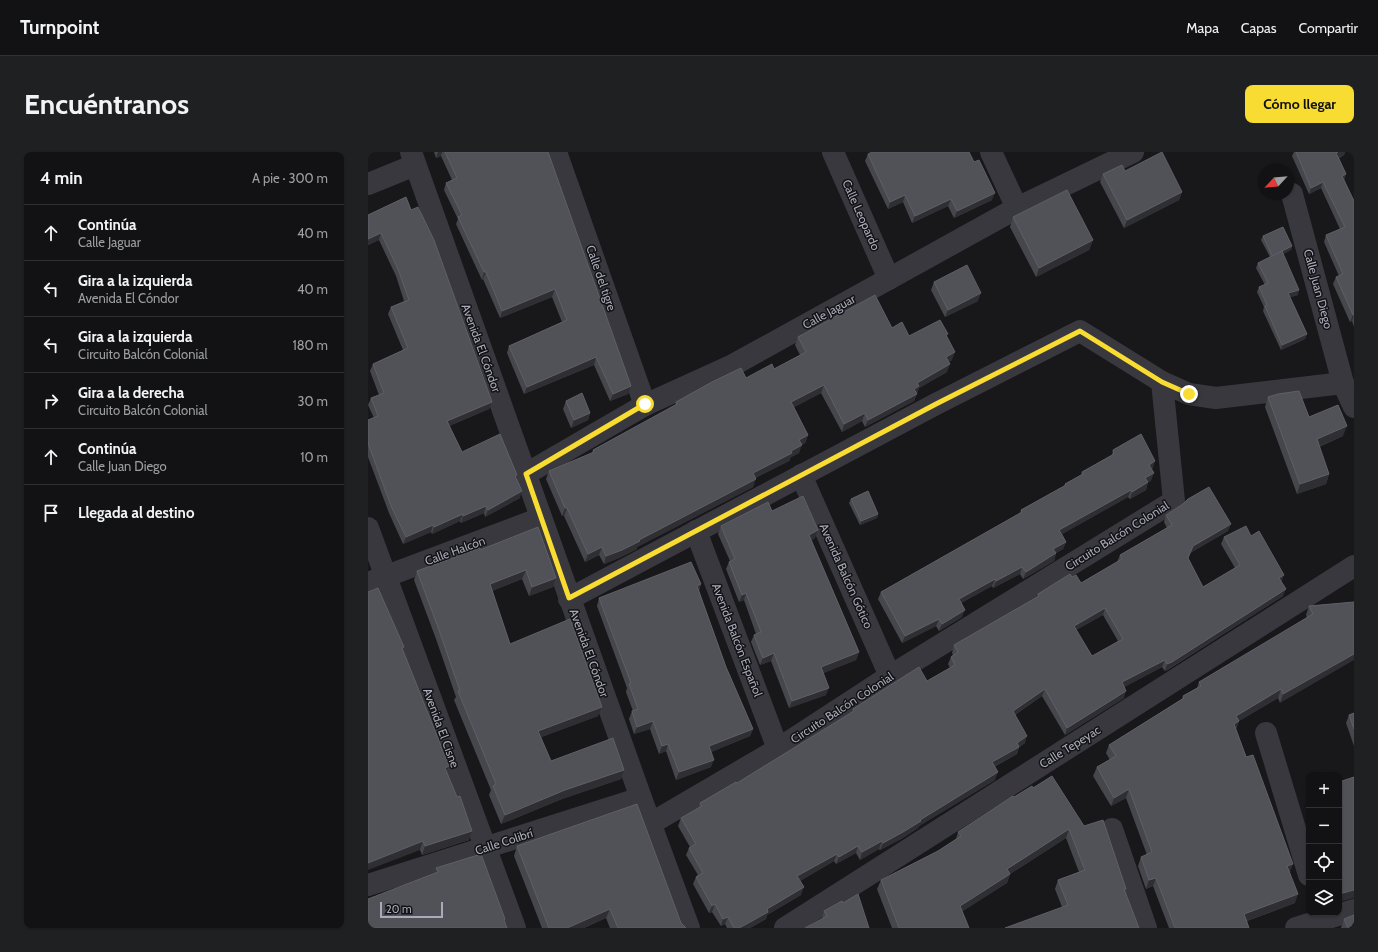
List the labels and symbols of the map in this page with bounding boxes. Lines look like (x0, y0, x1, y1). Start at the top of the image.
north arrow (1258, 164, 1294, 200)
street label: Calle Leopardo (839, 177, 884, 253)
street label: Calle del tigre (583, 243, 620, 313)
street label: Calle Juan Diego (1301, 247, 1336, 331)
street label: Calle Jaguar (800, 291, 858, 332)
street label: Avenida El Cóndor (459, 302, 504, 394)
route end (1180, 385, 1198, 403)
route start (636, 395, 654, 413)
street label: Circuito Balcón Colonial (1062, 497, 1172, 574)
street label: Avenida Balcón Gótico (817, 521, 877, 631)
street label: Calle Halcón (423, 533, 487, 568)
street label: Avenida Balcón Español (709, 581, 766, 699)
street label: Avenida El Cóndor (567, 607, 612, 699)
street label: Circuito Balcón Colonial (787, 669, 896, 746)
street label: Avenida El Cisne (420, 686, 463, 770)
street label: Calle Tepeyac (1036, 722, 1103, 771)
street label: Calle Colibrí (473, 825, 535, 858)
scale bar (380, 900, 443, 919)

